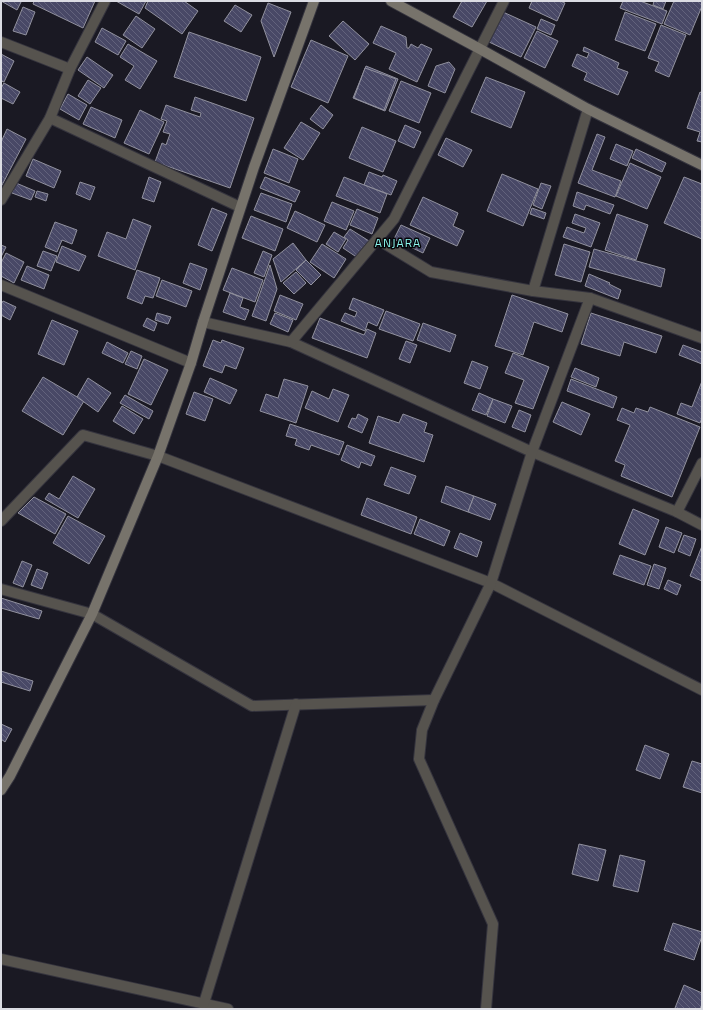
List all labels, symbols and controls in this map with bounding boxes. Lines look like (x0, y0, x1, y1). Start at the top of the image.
district label: ANJARA (375, 233, 421, 252)

